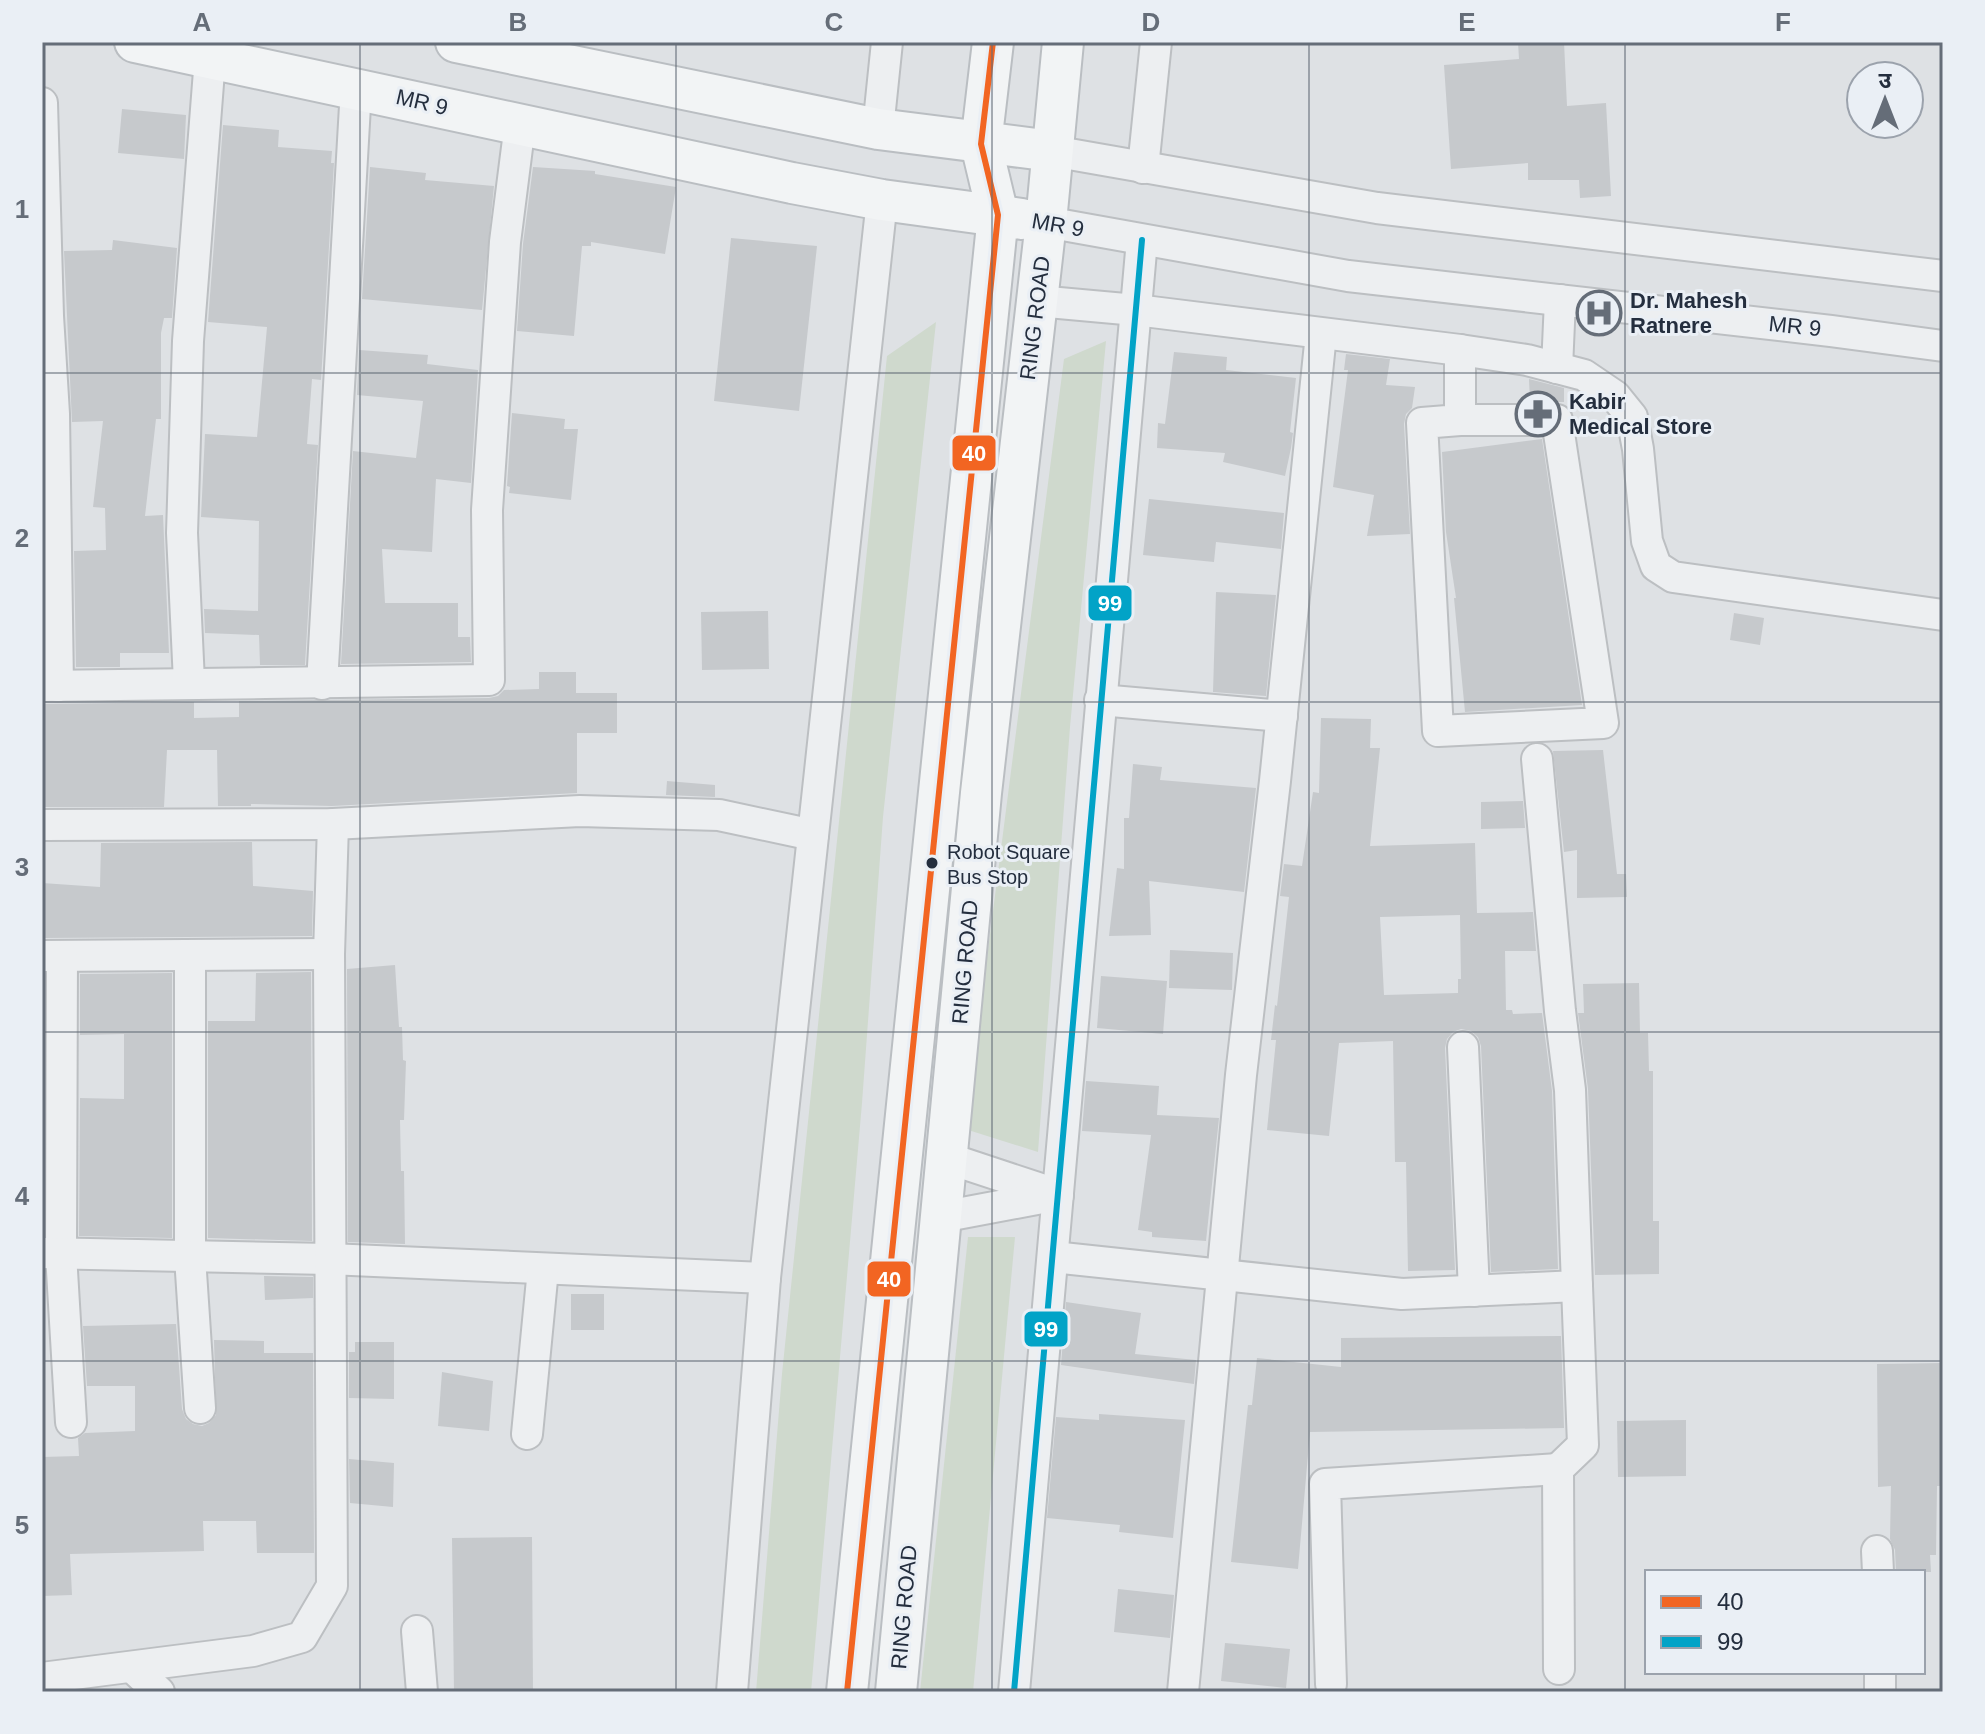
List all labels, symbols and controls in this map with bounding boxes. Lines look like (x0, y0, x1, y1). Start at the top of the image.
text: A (193, 7, 212, 37)
text: B (509, 7, 527, 37)
text: C (825, 7, 844, 37)
text: D (1142, 7, 1160, 37)
text: E (1458, 7, 1476, 37)
text: F (1775, 7, 1791, 37)
north arrow (1845, 60, 1925, 140)
text: उ (1879, 68, 1893, 93)
street label: MR 9 (394, 84, 450, 120)
text: 1 (15, 194, 29, 224)
street label: MR 9 (1030, 208, 1086, 242)
street label: RING ROAD (1015, 255, 1055, 381)
place label: Dr. Mahesh Ratnere (1630, 288, 1747, 338)
hospital icon: Dr. Mahesh Ratnere (1575, 289, 1623, 337)
street label: MR 9 (1768, 311, 1822, 341)
place label: Kabir Medical Store (1569, 389, 1712, 439)
pharmacy icon: Kabir Medical Store (1514, 390, 1562, 438)
line badge: 40 (951, 434, 997, 472)
text: 40 (962, 441, 986, 466)
text: 2 (15, 523, 29, 553)
line badge: 99 (1087, 584, 1133, 622)
text: 99 (1098, 591, 1122, 616)
place label: Robot Square Bus Stop (947, 841, 1070, 888)
text: 3 (15, 852, 29, 882)
marker: Robot Square Bus Stop (924, 855, 940, 871)
street label: RING ROAD (947, 899, 983, 1025)
text: 4 (15, 1181, 30, 1211)
line badge: 40 (866, 1260, 912, 1298)
text: 40 (877, 1267, 901, 1292)
line badge: 99 (1023, 1310, 1069, 1348)
text: 99 (1034, 1317, 1058, 1342)
text: 5 (15, 1510, 29, 1540)
street label: RING ROAD (886, 1544, 922, 1670)
legend (1645, 1570, 1925, 1674)
text: 40 (1717, 1588, 1744, 1615)
text: 99 (1717, 1628, 1744, 1655)

